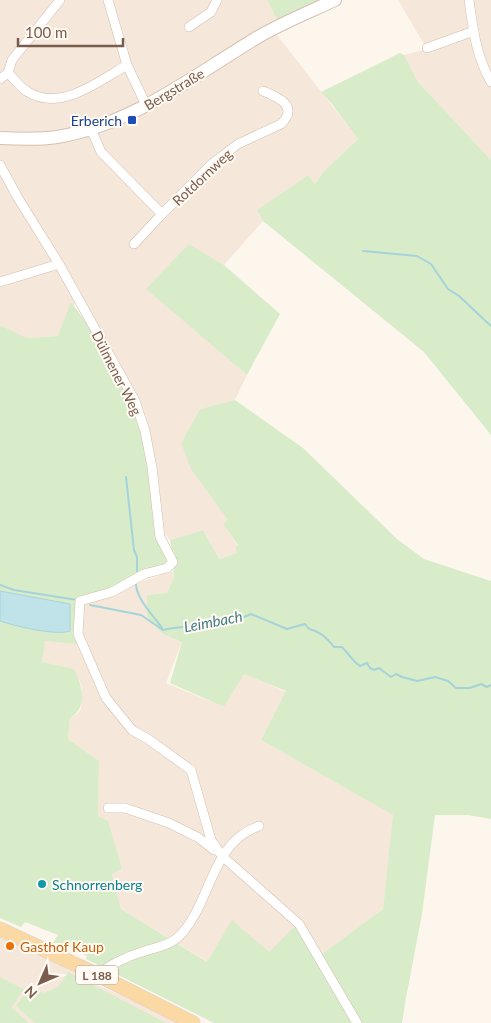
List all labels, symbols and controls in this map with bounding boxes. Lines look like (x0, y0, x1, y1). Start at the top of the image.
scale bar (18, 15, 122, 47)
text: 100 m (25, 23, 67, 41)
street label: Bergstraße (141, 64, 207, 114)
place label: Erberich (71, 112, 122, 129)
marker: Erberich (126, 114, 138, 126)
street label: Rotdornweg (169, 145, 235, 209)
street label: Dülmener Weg (88, 328, 146, 418)
water label: Leimbach (182, 606, 244, 635)
place label: Schnorrenberg (52, 876, 142, 893)
marker: Schnorrenberg (36, 878, 48, 890)
place label: Gasthof Kaup (20, 938, 104, 955)
marker: Gasthof Kaup (4, 940, 16, 952)
north arrow (15, 958, 65, 1008)
road number: L 188 (76, 966, 118, 984)
text: N (21, 983, 40, 1002)

